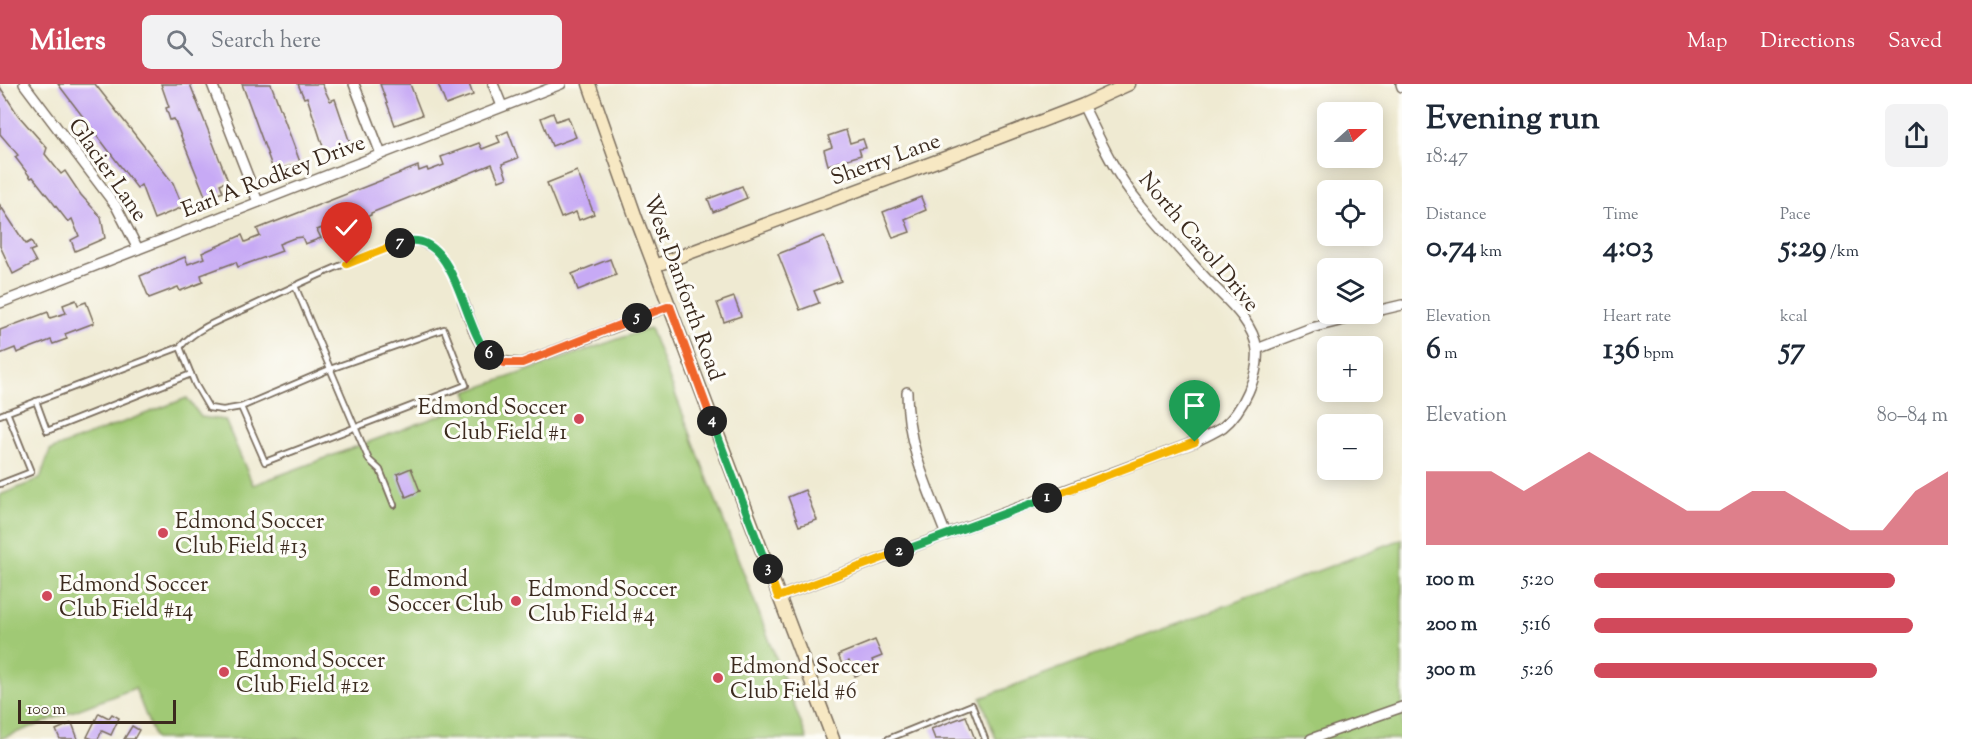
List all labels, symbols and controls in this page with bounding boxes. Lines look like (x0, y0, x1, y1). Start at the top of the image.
search box (142, 15, 562, 69)
text: Milers (30, 22, 106, 62)
icon: search (163, 26, 196, 59)
text: Search here (211, 26, 321, 58)
text: Map (1687, 27, 1727, 57)
text: Directions (1760, 27, 1855, 57)
text: Saved (1888, 27, 1942, 57)
text: Evening run (1426, 96, 1600, 144)
north arrow (1317, 102, 1383, 168)
map controls (1317, 102, 1383, 480)
button: share (1885, 104, 1948, 167)
street label: Glacier Lane (59, 113, 154, 229)
street label: Sherry Lane (827, 126, 945, 195)
street label: Earl A Rodkey Drive (178, 128, 371, 228)
text: 18:47 (1426, 143, 1468, 172)
street label: North Carol Drive (1130, 166, 1266, 320)
button: locate (1317, 180, 1383, 246)
street label: West Danforth Road (634, 190, 731, 386)
pin (321, 202, 372, 264)
text: Distance (1426, 204, 1486, 227)
text: Time (1603, 204, 1639, 227)
text: Pace (1780, 204, 1811, 227)
icon: check (330, 211, 363, 244)
text: 0.74 (1426, 227, 1477, 270)
text: 4:03 (1603, 227, 1654, 270)
text: 5:29 (1780, 227, 1827, 270)
pin: 7 (385, 228, 415, 258)
text: 7 (396, 231, 404, 254)
text: km (1477, 241, 1502, 264)
text: /km (1827, 241, 1859, 264)
button: layers (1317, 258, 1383, 324)
pin: 5 (622, 303, 652, 333)
text: 5 (634, 306, 640, 329)
text: Elevation (1426, 306, 1491, 329)
text: Heart rate (1603, 306, 1671, 329)
text: kcal (1780, 306, 1808, 329)
text: 6 (1426, 329, 1441, 372)
text: 136 (1603, 329, 1640, 372)
text: 57 (1780, 329, 1805, 372)
button: + (1317, 336, 1383, 402)
pin: 6 (474, 340, 504, 370)
text: 6 (485, 343, 493, 366)
text: m (1441, 343, 1458, 366)
text: bpm (1640, 343, 1674, 366)
pin (1169, 380, 1220, 442)
icon: arrive (1178, 389, 1211, 422)
place label: Edmond Soccer Club Field #1 (418, 393, 568, 450)
text: Elevation (1426, 402, 1507, 431)
text: 80–84 m (1877, 402, 1948, 431)
pin: 4 (697, 406, 727, 436)
text: 4 (708, 409, 716, 432)
marker: Edmond Soccer Club Field #1 (572, 412, 586, 426)
button: − (1317, 414, 1383, 480)
pin: 1 (1032, 483, 1062, 513)
text: 1 (1044, 486, 1050, 509)
place label: Edmond Soccer Club Field #13 (175, 507, 324, 564)
marker: Edmond Soccer Club Field #13 (156, 526, 170, 540)
pin: 2 (884, 537, 914, 567)
text: 2 (895, 540, 903, 563)
pin: 3 (753, 554, 783, 584)
text: 3 (765, 557, 771, 580)
place label: Edmond Soccer Club (387, 565, 503, 622)
text: 100 m (1426, 566, 1475, 595)
text: 5:20 (1522, 566, 1554, 595)
place label: Edmond Soccer Club Field #14 (59, 570, 208, 627)
place label: Edmond Soccer Club Field #4 (528, 575, 677, 632)
marker: Edmond Soccer Club (368, 584, 382, 598)
marker: Edmond Soccer Club Field #14 (40, 589, 54, 603)
marker: Edmond Soccer Club Field #4 (509, 594, 523, 608)
text: 200 m (1426, 611, 1477, 640)
text: 5:16 (1522, 611, 1551, 640)
place label: Edmond Soccer Club Field #12 (236, 646, 385, 703)
place label: Edmond Soccer Club Field #6 (730, 652, 879, 709)
text: 300 m (1426, 656, 1476, 685)
text: 5:26 (1522, 656, 1553, 685)
marker: Edmond Soccer Club Field #12 (217, 665, 231, 679)
marker: Edmond Soccer Club Field #6 (711, 671, 725, 685)
scale bar (18, 697, 176, 724)
text: 100 m (27, 699, 66, 722)

